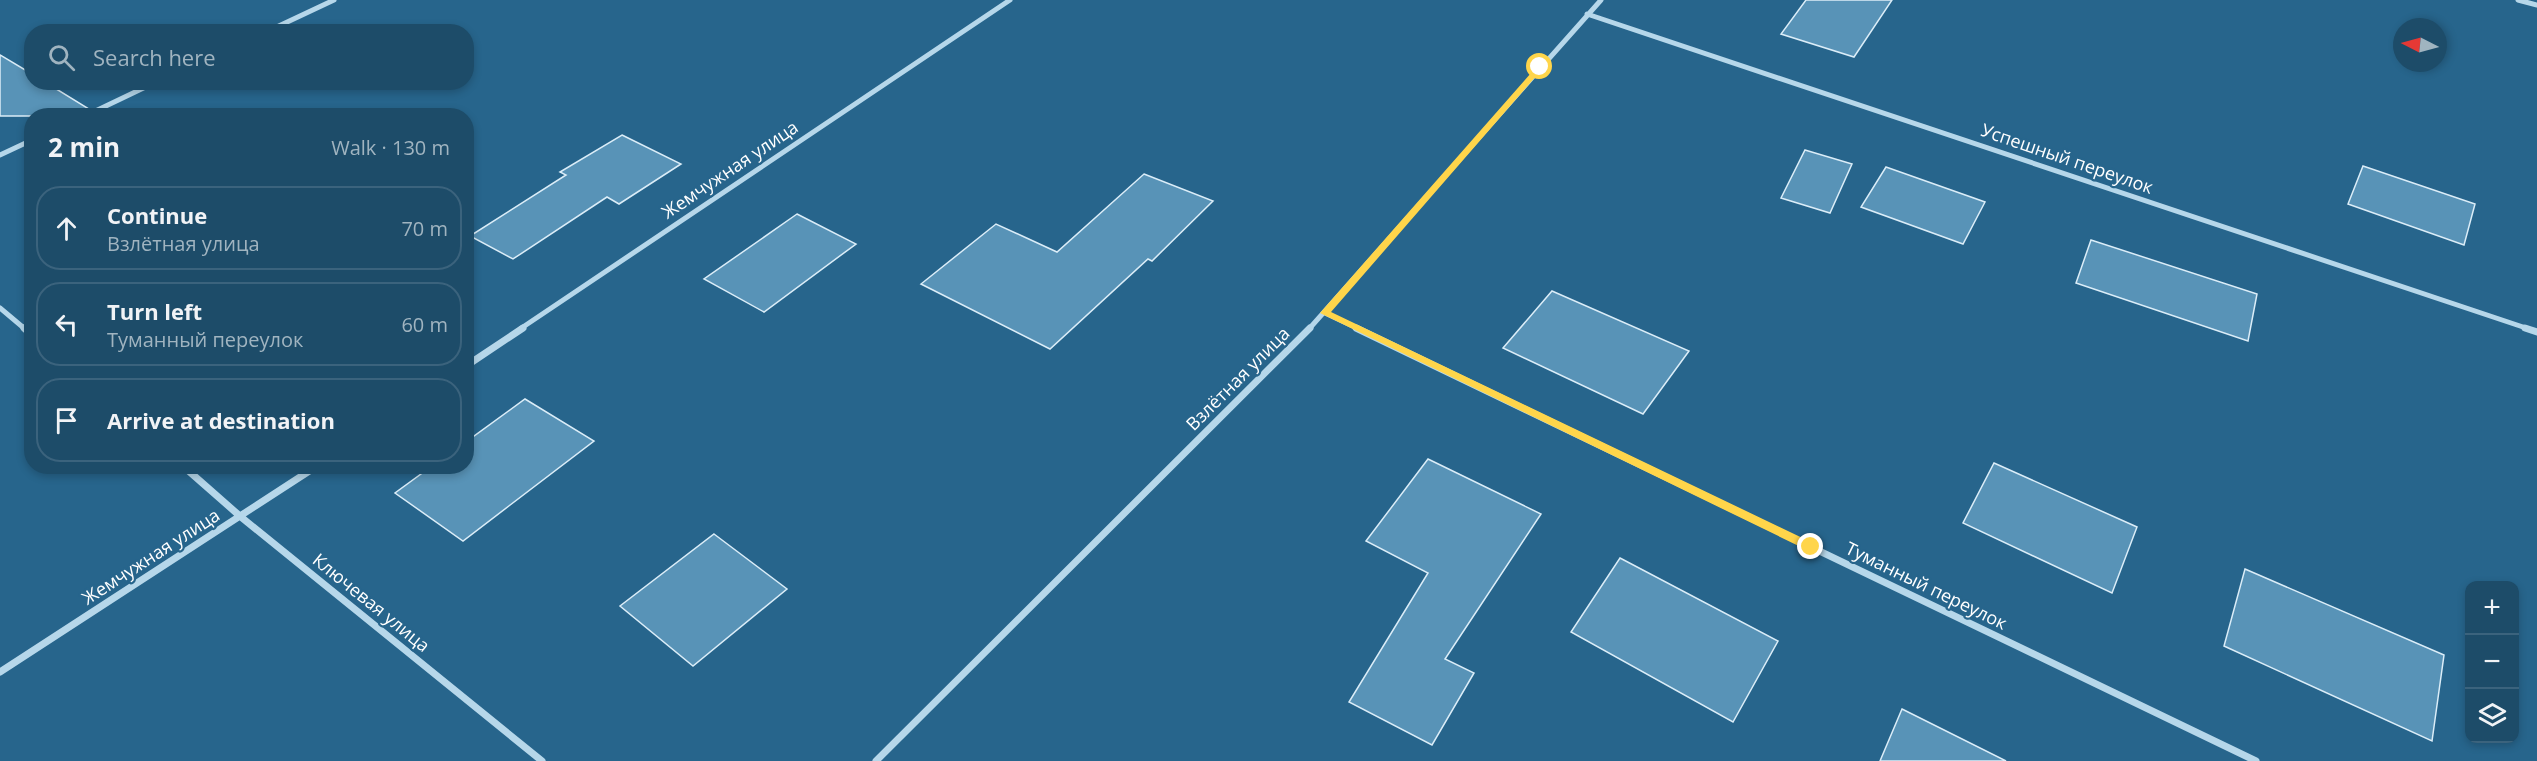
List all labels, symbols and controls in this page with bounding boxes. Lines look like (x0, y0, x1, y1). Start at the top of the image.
north arrow (2393, 18, 2447, 72)
search box (24, 24, 474, 90)
icon: search (45, 41, 78, 74)
text: Search here (93, 42, 216, 72)
route start (1526, 53, 1552, 79)
street label: Жемчужная улица (657, 115, 802, 224)
street label: Успешный переулок (1978, 117, 2157, 199)
text: 2 min (48, 129, 120, 165)
text: Walk · 130 m (331, 134, 450, 161)
text: Continue (107, 200, 207, 230)
icon: ahead (50, 212, 83, 245)
text: 70 m (401, 215, 448, 242)
text: Взлётная улица (107, 230, 260, 257)
text: Turn left (107, 296, 202, 326)
icon: left (50, 308, 83, 341)
text: 60 m (401, 311, 448, 338)
street label: Взлётная улица (1180, 321, 1294, 435)
text: Туманный переулок (107, 326, 303, 353)
icon: arrive (50, 404, 83, 437)
text: Arrive at destination (107, 405, 335, 435)
street label: Жемчужная улица (77, 503, 224, 610)
route end (1797, 533, 1823, 559)
street label: Туманный переулок (1842, 536, 2012, 635)
street label: Ключевая улица (308, 548, 435, 657)
map controls (2465, 581, 2519, 743)
button: + (2465, 581, 2519, 635)
button: − (2465, 635, 2519, 689)
button: layers (2465, 689, 2519, 743)

